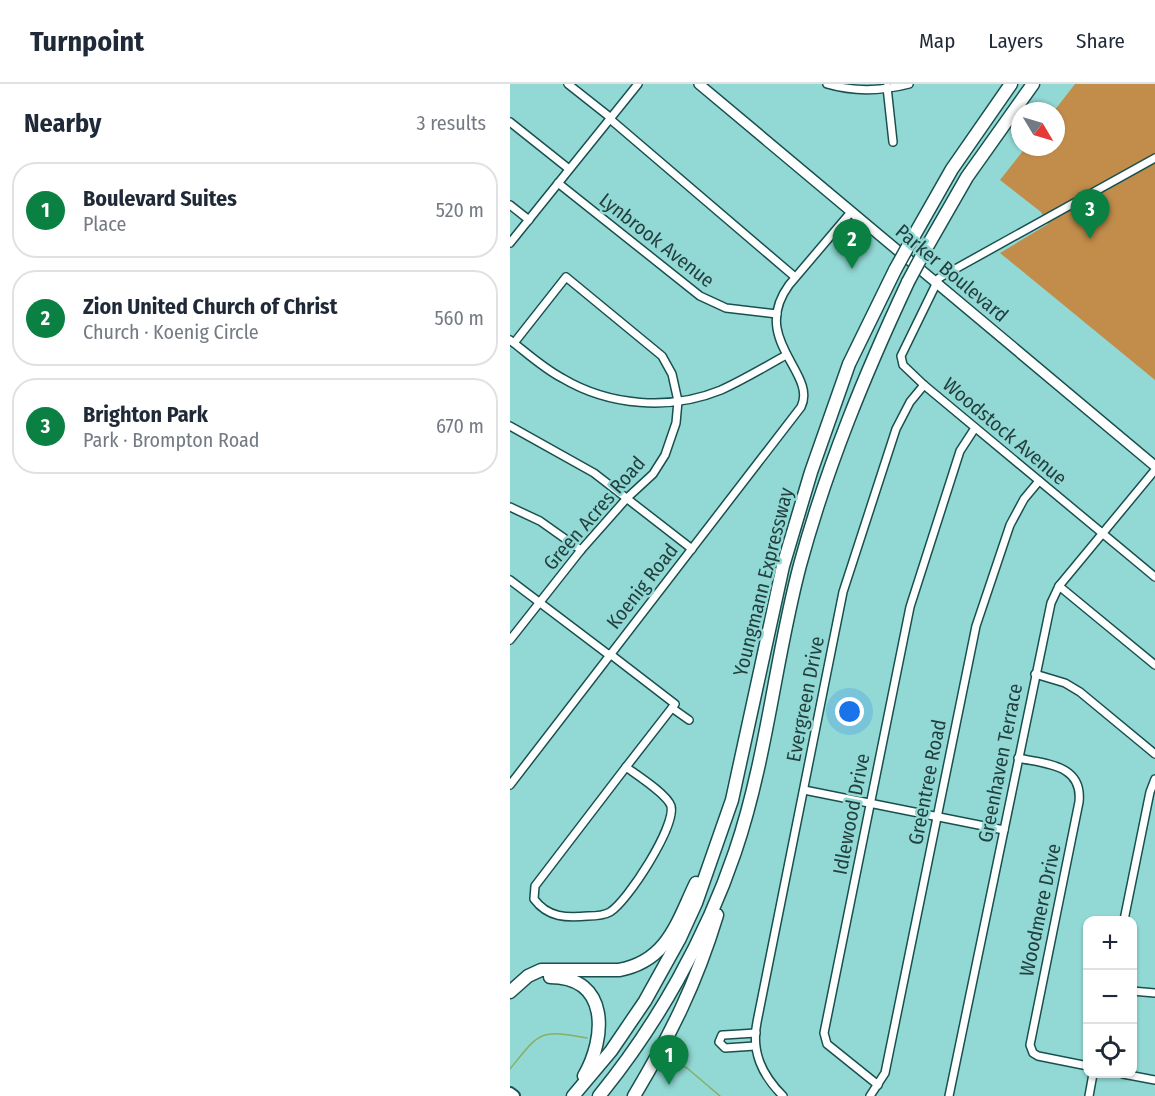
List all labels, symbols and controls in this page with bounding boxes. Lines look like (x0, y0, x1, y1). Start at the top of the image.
text: Turnpoint (30, 25, 144, 58)
text: Map (919, 28, 955, 54)
text: Layers (988, 28, 1043, 54)
text: Share (1076, 28, 1125, 54)
north arrow (1011, 102, 1065, 156)
text: Nearby (24, 108, 101, 139)
text: 3 results (417, 111, 486, 135)
text: Boulevard Suites (83, 185, 237, 212)
street label: Lynbrook Avenue (595, 188, 719, 292)
pin: 3 (1070, 190, 1110, 239)
text: 1 (41, 198, 50, 222)
text: 520 m (436, 198, 484, 222)
text: Place (83, 212, 126, 236)
street label: Parker Boulevard (891, 219, 1013, 327)
pin: 2 (832, 220, 872, 269)
text: Zion United Church of Christ (83, 293, 338, 320)
text: 2 (41, 306, 50, 330)
text: 560 m (434, 306, 484, 330)
text: Church · Koenig Circle (83, 320, 259, 344)
street label: Woodstock Avenue (938, 372, 1072, 490)
text: Brighton Park (83, 401, 208, 428)
text: 3 (41, 414, 50, 438)
text: 670 m (436, 414, 484, 438)
text: Park · Brompton Road (83, 428, 260, 452)
street label: Green Acres Road (538, 451, 650, 575)
street label: Youngmann Expressway (728, 485, 798, 679)
street label: Koenig Road (601, 538, 683, 634)
street label: Evergreen Drive (781, 634, 829, 764)
street label: Greenhaven Terrace (973, 681, 1027, 845)
your location (835, 697, 864, 726)
street label: Greentree Road (903, 717, 951, 847)
street label: Idlewood Drive (827, 751, 875, 877)
street label: Woodmere Drive (1014, 841, 1066, 979)
map controls (1083, 916, 1137, 1078)
button: + (1083, 916, 1137, 970)
button: − (1083, 970, 1137, 1024)
button: locate (1083, 1024, 1137, 1078)
pin: 1 (650, 1036, 688, 1085)

